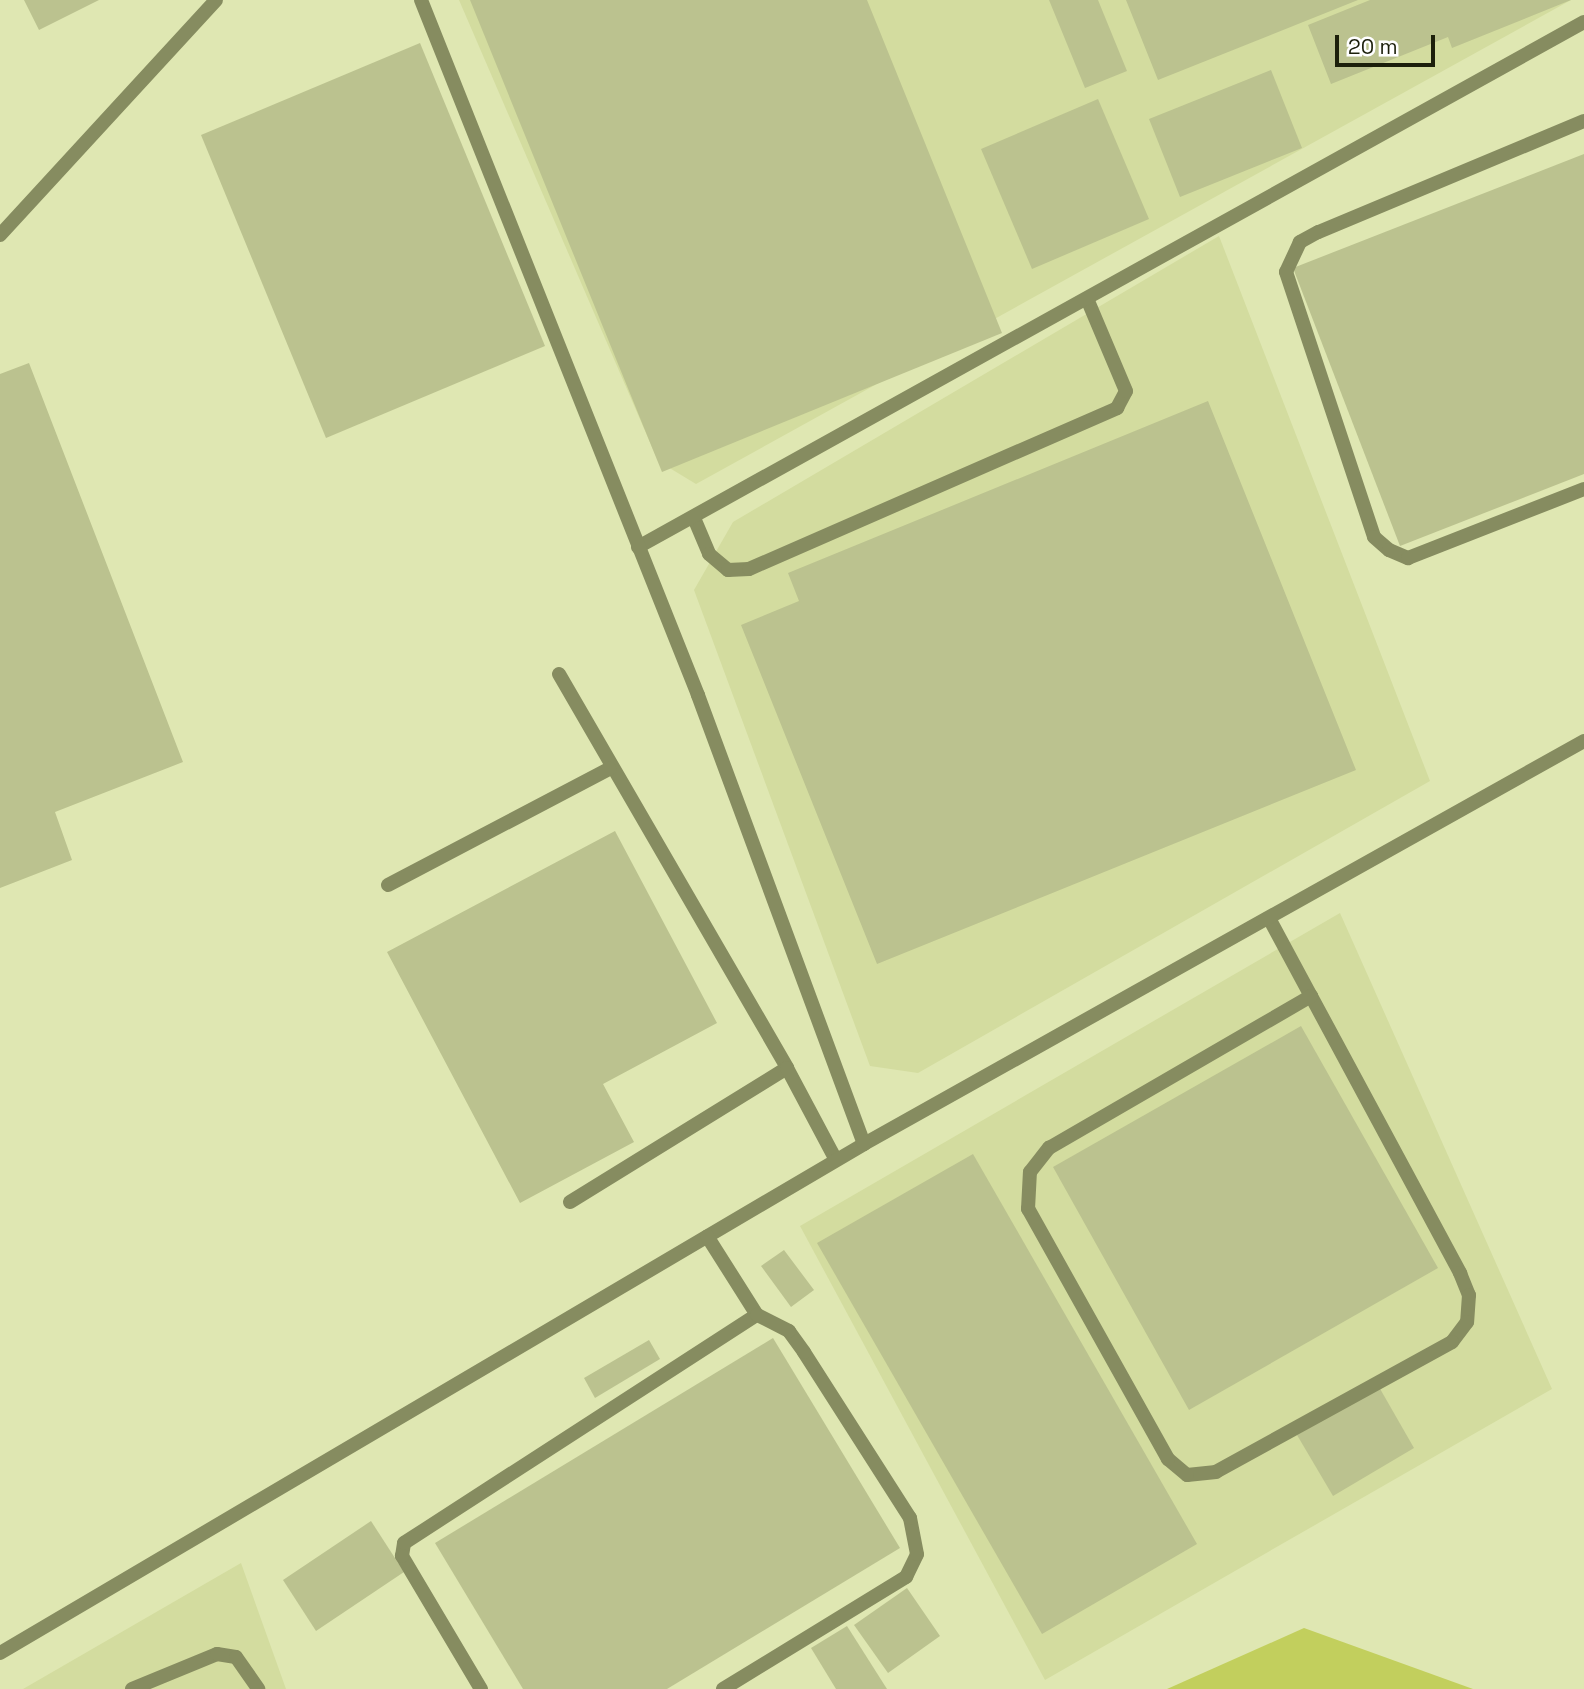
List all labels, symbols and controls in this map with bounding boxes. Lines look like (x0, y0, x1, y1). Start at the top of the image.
scale bar (1339, 21, 1439, 65)
text: 20 m (1348, 33, 1398, 60)

